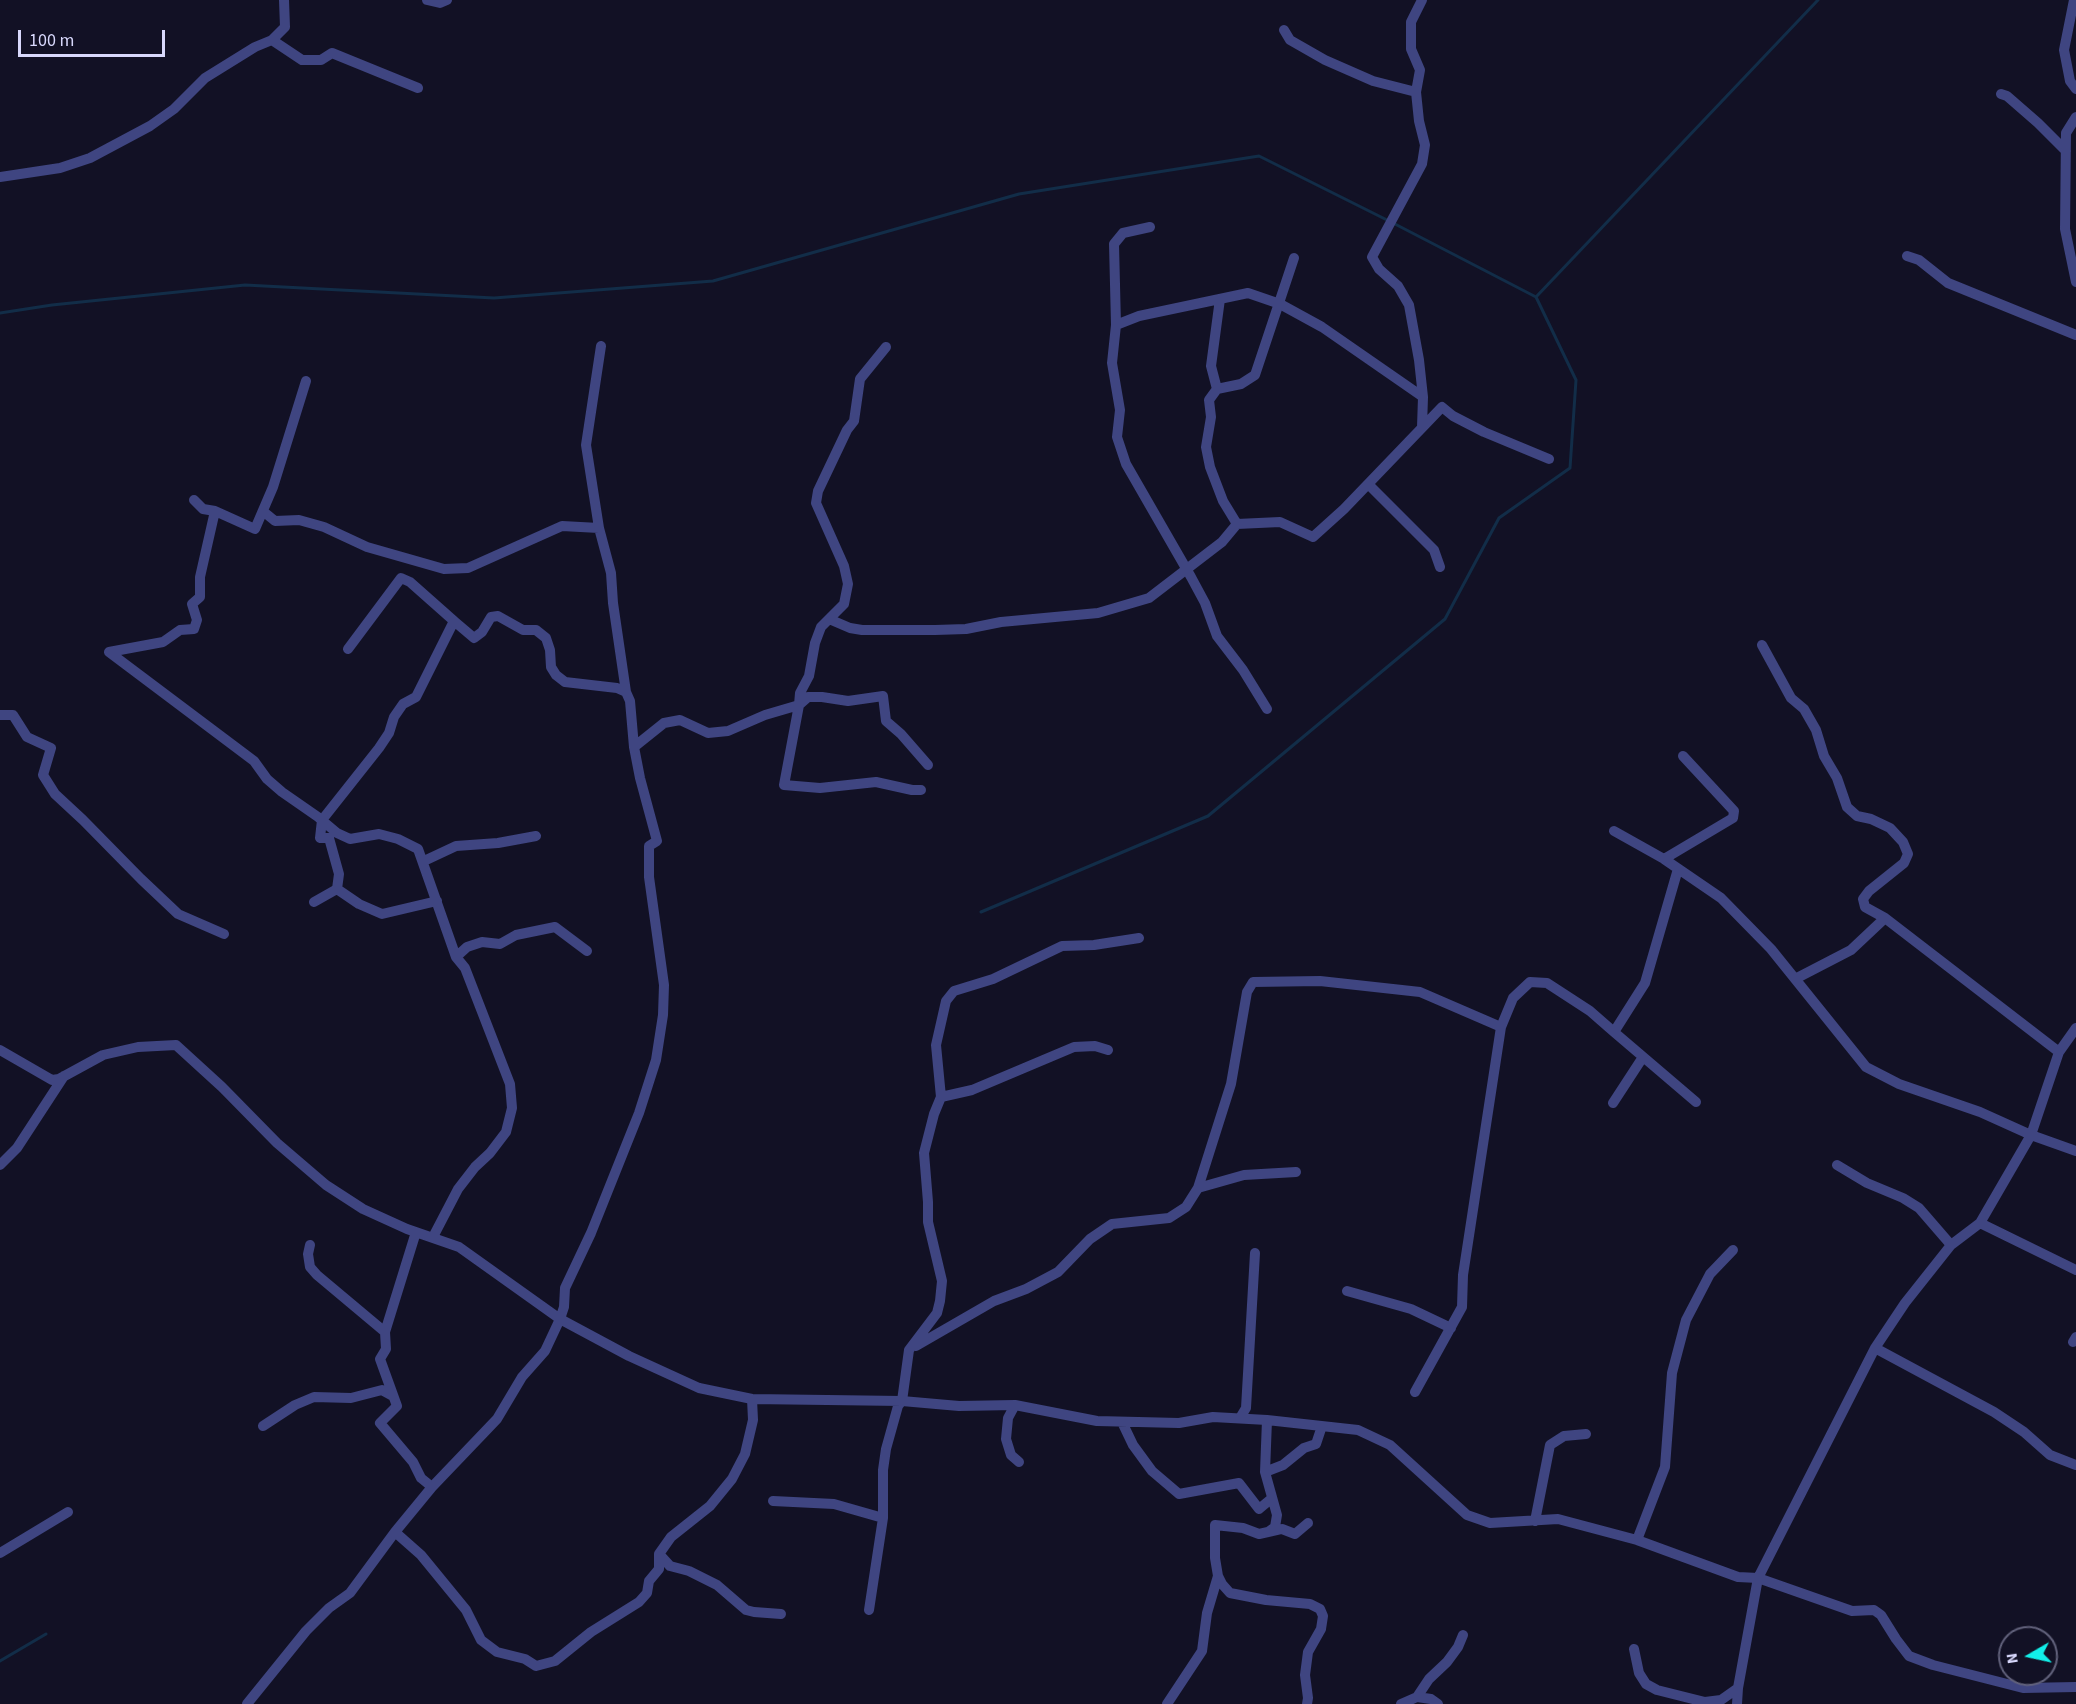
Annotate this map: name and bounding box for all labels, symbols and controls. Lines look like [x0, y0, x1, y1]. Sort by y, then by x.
scale bar [21, 18, 168, 56]
text: 100 m [29, 28, 74, 53]
north arrow [1998, 1626, 2058, 1686]
text: N [2001, 1652, 2024, 1665]

